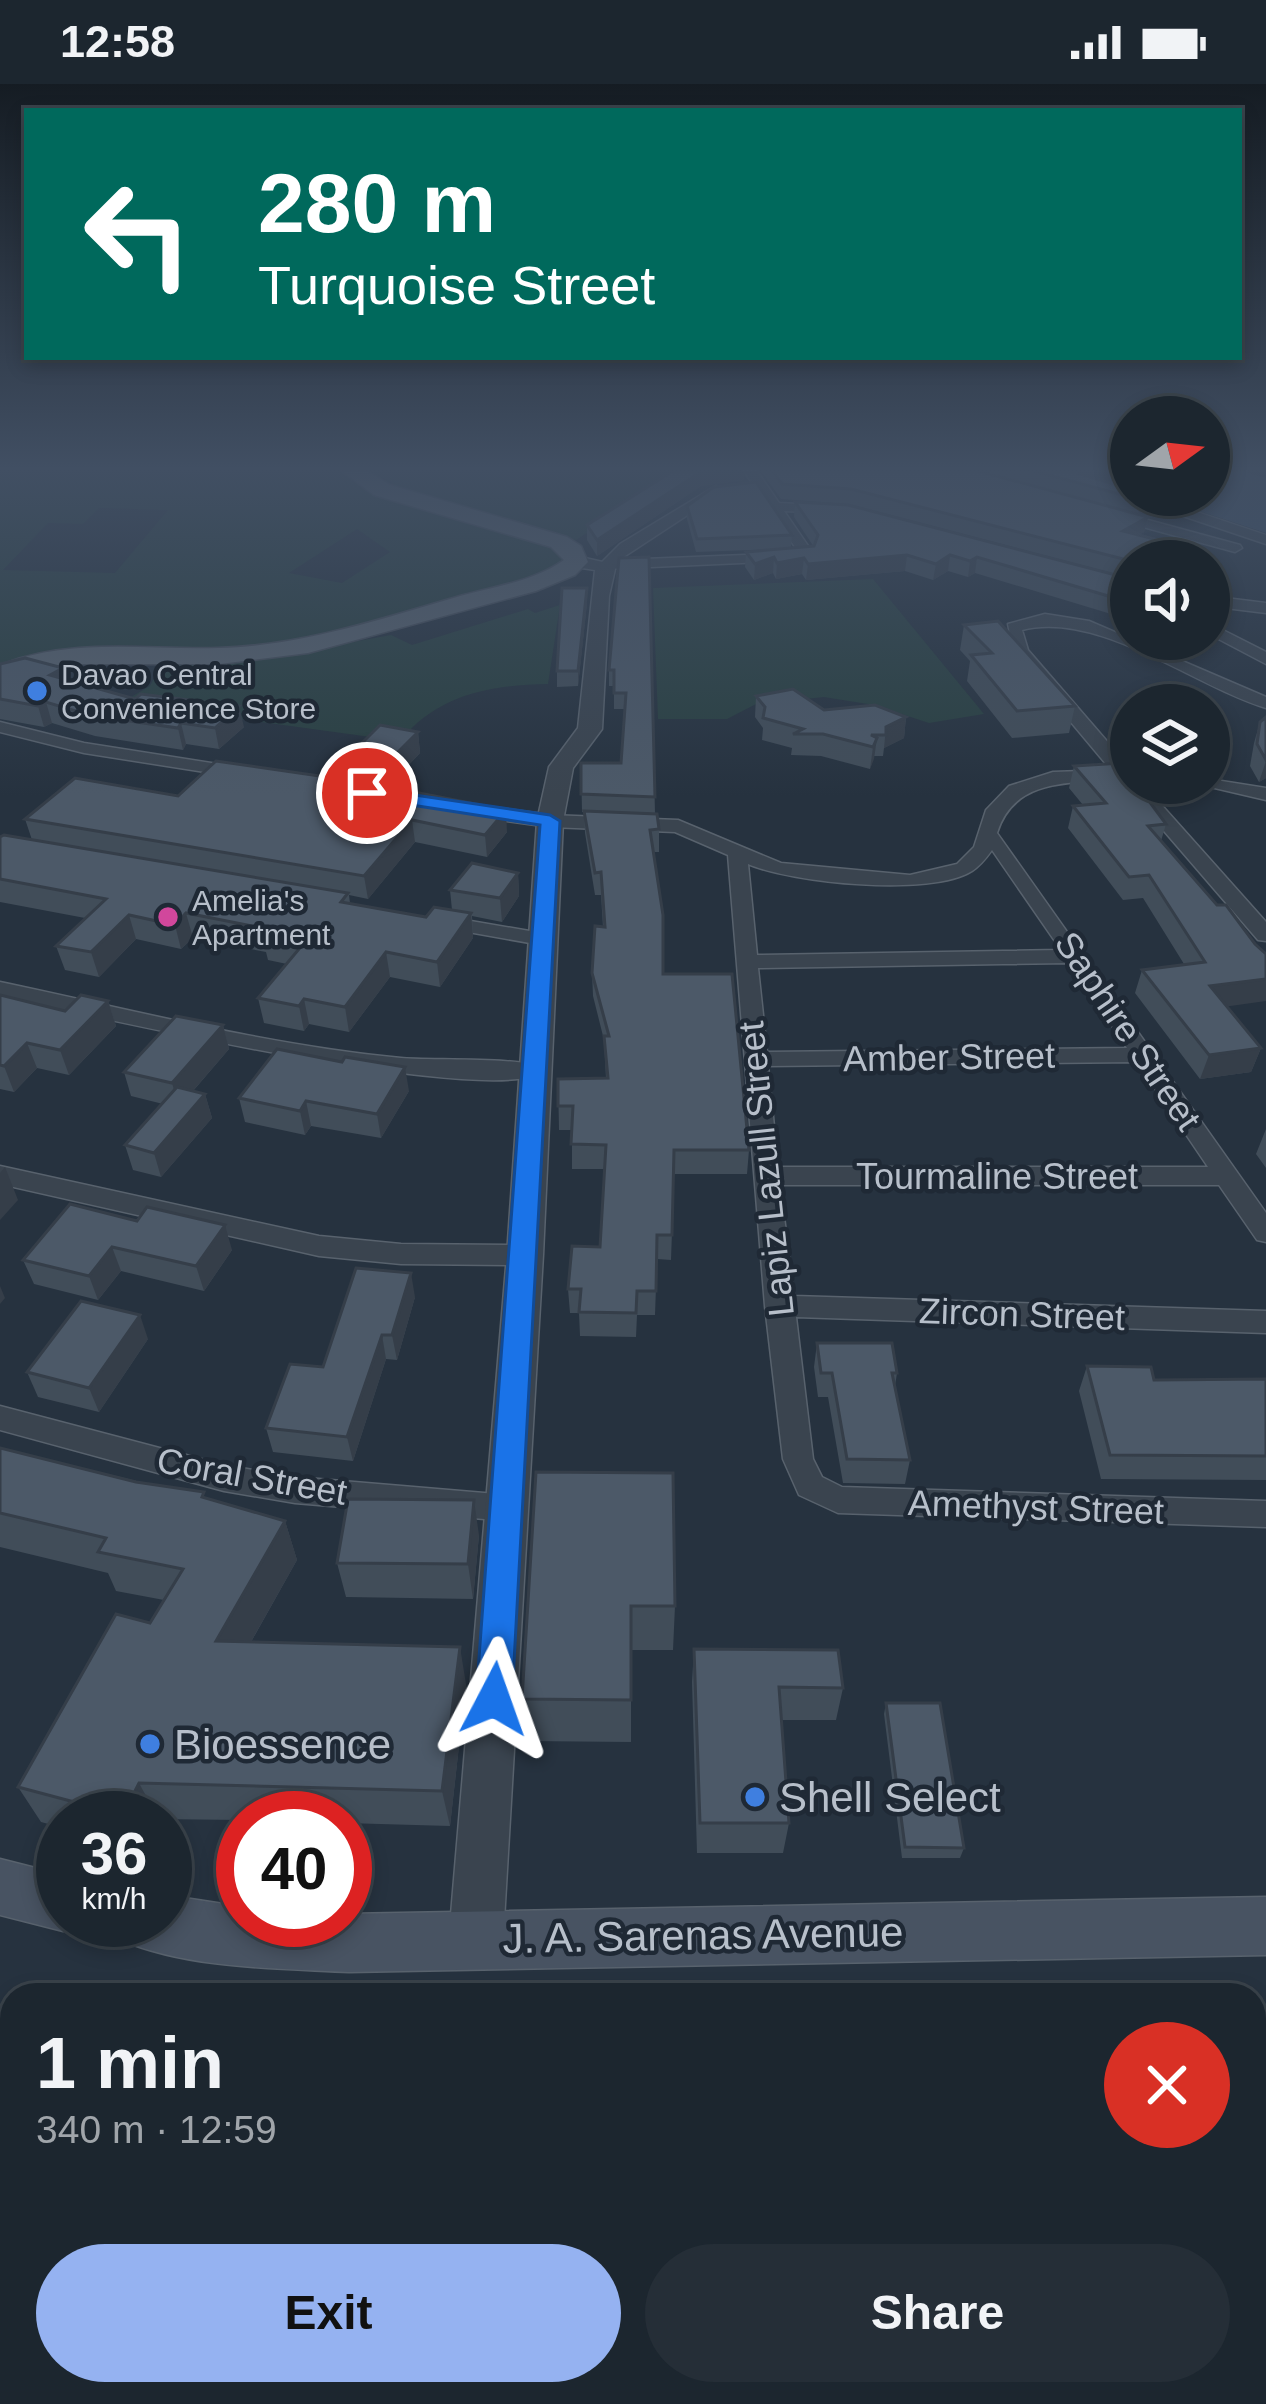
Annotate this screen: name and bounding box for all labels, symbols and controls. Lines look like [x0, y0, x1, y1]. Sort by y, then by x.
text: 12:58 [60, 16, 175, 67]
icon: left [60, 156, 216, 312]
text: 280 m [258, 156, 496, 250]
text: Turquoise Street [258, 255, 655, 315]
north arrow [1110, 396, 1230, 516]
map controls [1110, 396, 1230, 804]
button: sound [1110, 540, 1230, 660]
place label: Davao Central Convenience Store [61, 658, 316, 725]
marker: Davao Central Convenience Store [24, 678, 50, 704]
button: layers [1110, 684, 1230, 804]
pin [316, 742, 418, 844]
icon: arrive [334, 760, 400, 826]
place label: Amelia's Apartment [192, 884, 331, 951]
marker: Amelia's Apartment [155, 904, 181, 930]
street label: Saphire Street [1047, 924, 1209, 1138]
street label: Lapiz Lazull Street [730, 1020, 802, 1318]
street label: Amber Street [843, 1035, 1055, 1079]
street label: Tourmaline Street [856, 1156, 1138, 1197]
street label: Zircon Street [918, 1290, 1126, 1338]
street label: Coral Street [154, 1439, 350, 1513]
street label: Amethyst Street [907, 1482, 1165, 1532]
position arrow [431, 1636, 557, 1762]
place label: Bioessence [174, 1721, 391, 1768]
marker: Bioessence [137, 1731, 163, 1757]
place label: Shell Select [779, 1774, 1001, 1821]
marker: Shell Select [742, 1784, 768, 1810]
speed limit sign: 40 [216, 1791, 372, 1947]
text: 36 [81, 1820, 147, 1887]
text: km/h [81, 1882, 147, 1915]
street label: J. A. Sarenas Avenue [502, 1908, 904, 1962]
button: close [1104, 2022, 1230, 2148]
text: 1 min [36, 2023, 224, 2103]
text: 340 m · 12:59 [36, 2108, 277, 2151]
button: Exit [36, 2244, 621, 2382]
button: Share [645, 2244, 1230, 2382]

